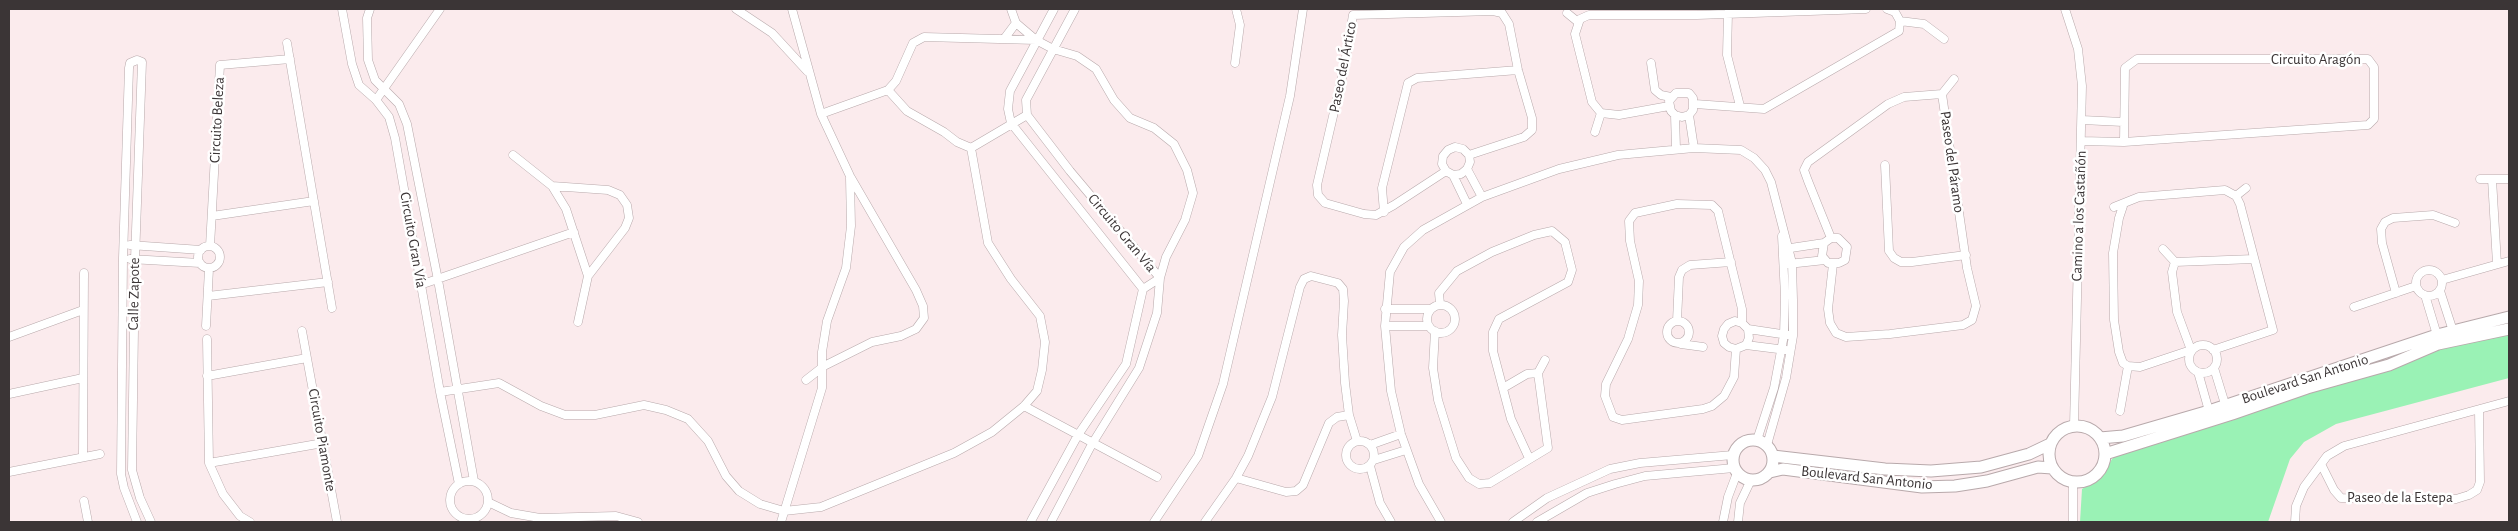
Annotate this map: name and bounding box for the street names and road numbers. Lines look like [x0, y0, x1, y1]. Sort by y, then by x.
street label: Paseo del Ártico [1325, 20, 1361, 114]
street label: Circuito Aragón [2271, 50, 2361, 68]
street label: Circuito Beleza [206, 76, 228, 164]
street label: Paseo del Páramo [1936, 110, 1968, 214]
street label: Camino a los Castañón [2068, 150, 2090, 282]
street label: Circuito Gran Vía [1084, 190, 1160, 276]
street label: Circuito Gran Vía [396, 191, 430, 289]
street label: Calle Zapote [124, 257, 144, 331]
street label: Boulevard San Antonio [2239, 350, 2371, 408]
street label: Circuito Piamonte [304, 387, 340, 493]
street label: Boulevard San Antonio [1800, 462, 1934, 494]
street label: Paseo de la Estepa [2347, 488, 2453, 506]

